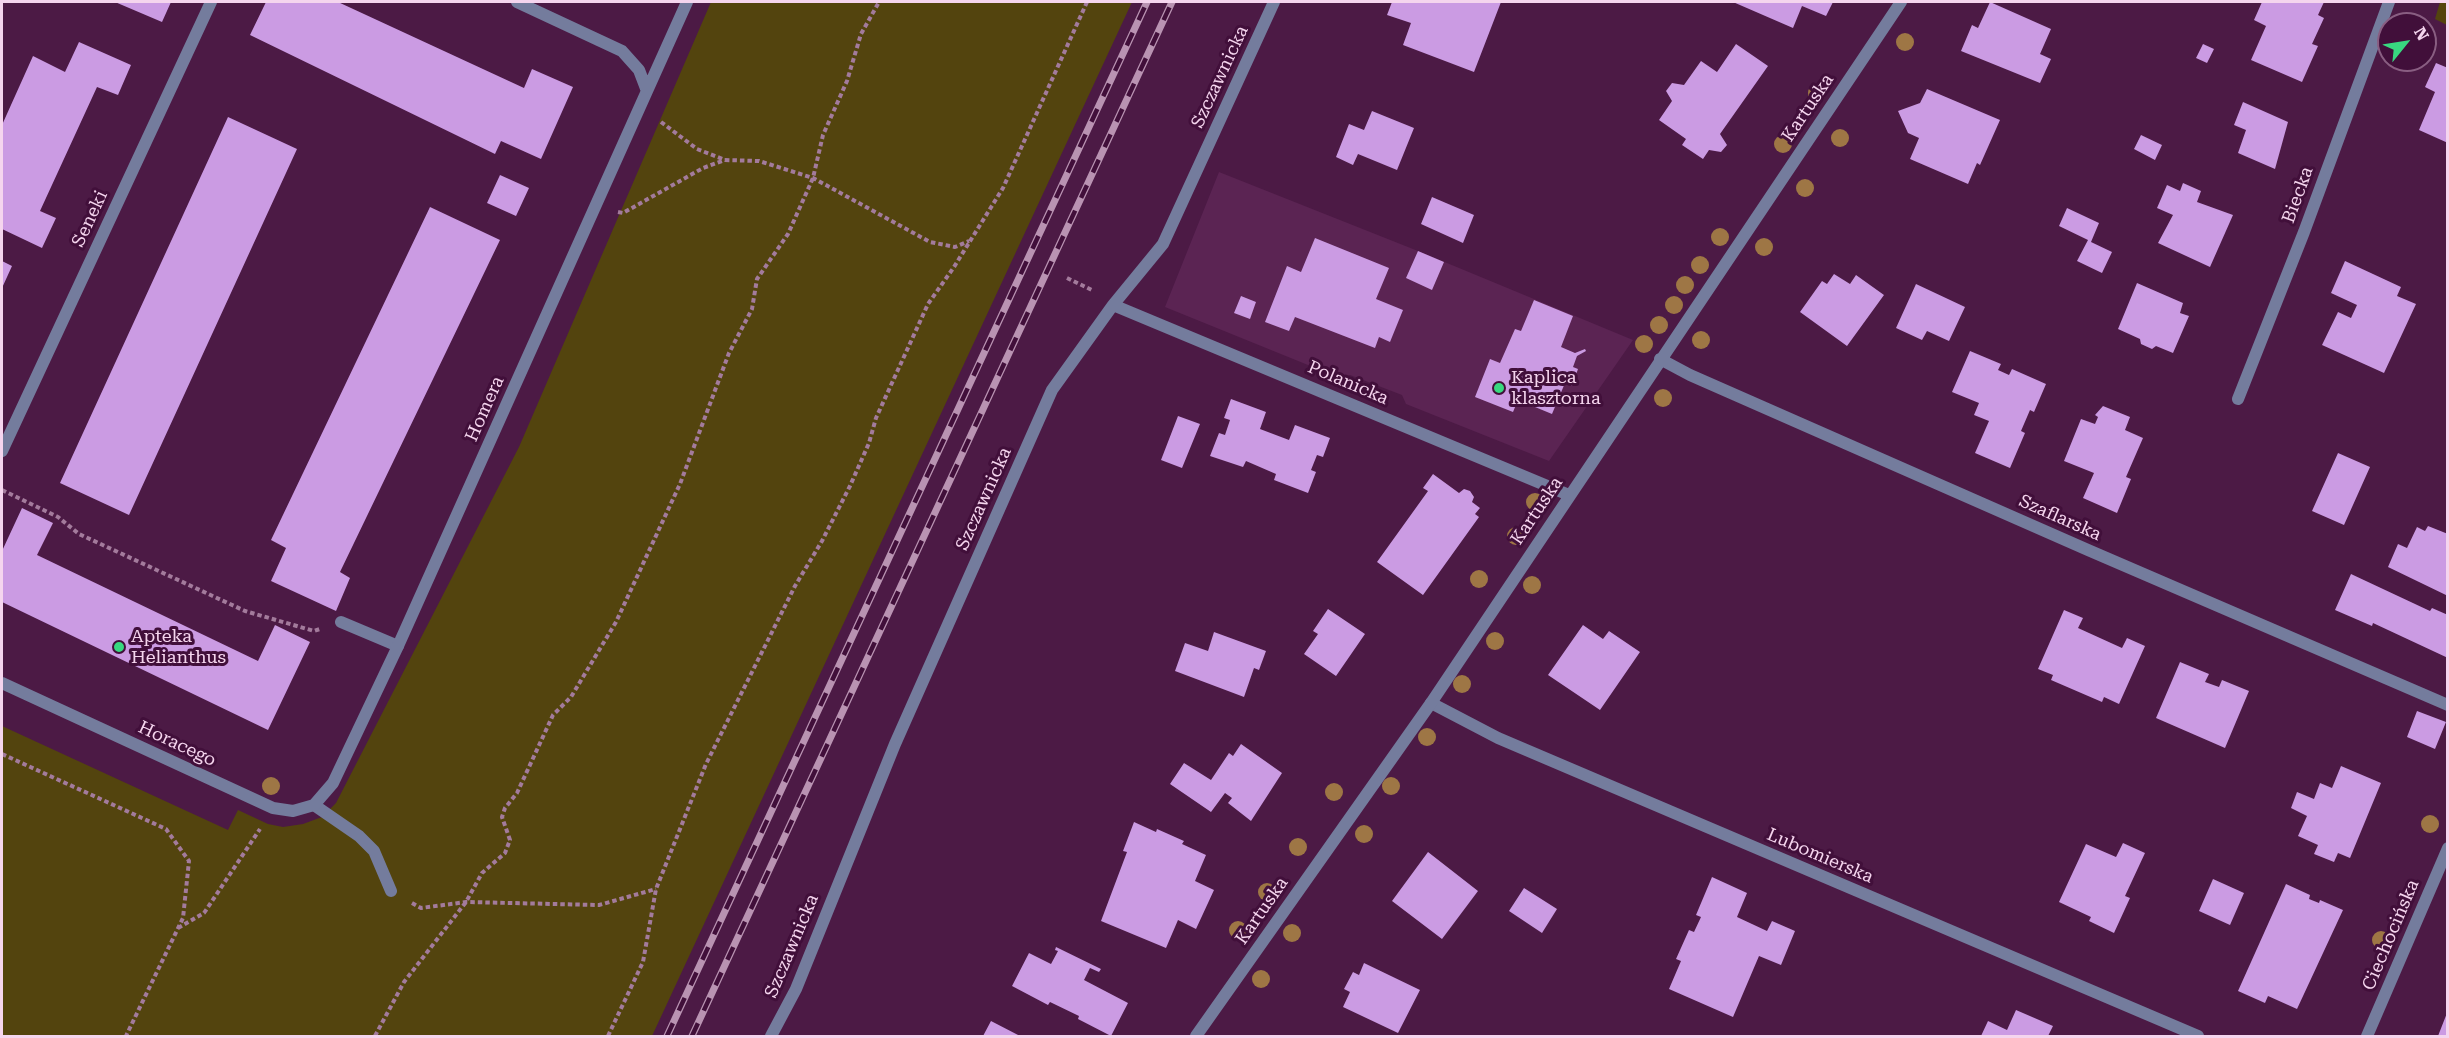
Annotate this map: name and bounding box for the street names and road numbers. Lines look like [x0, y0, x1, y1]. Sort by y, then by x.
street label: Szczawnicka [1187, 22, 1253, 132]
street label: Kartuska [1777, 70, 1839, 146]
street label: Biecka [2278, 164, 2318, 226]
street label: Seneki [68, 187, 112, 251]
street label: Polanicka [1304, 356, 1392, 410]
street label: Homera [461, 373, 509, 445]
street label: Szczawnicka [952, 444, 1016, 554]
street label: Kartuska [1506, 473, 1568, 549]
street label: Szaflarska [2016, 490, 2104, 546]
street label: Horacego [135, 717, 219, 771]
street label: Lubomierska [1764, 824, 1876, 888]
street label: Kartuska [1231, 873, 1293, 949]
street label: Ciechocińska [2358, 876, 2424, 994]
street label: Szczawnicka [760, 891, 824, 1001]

